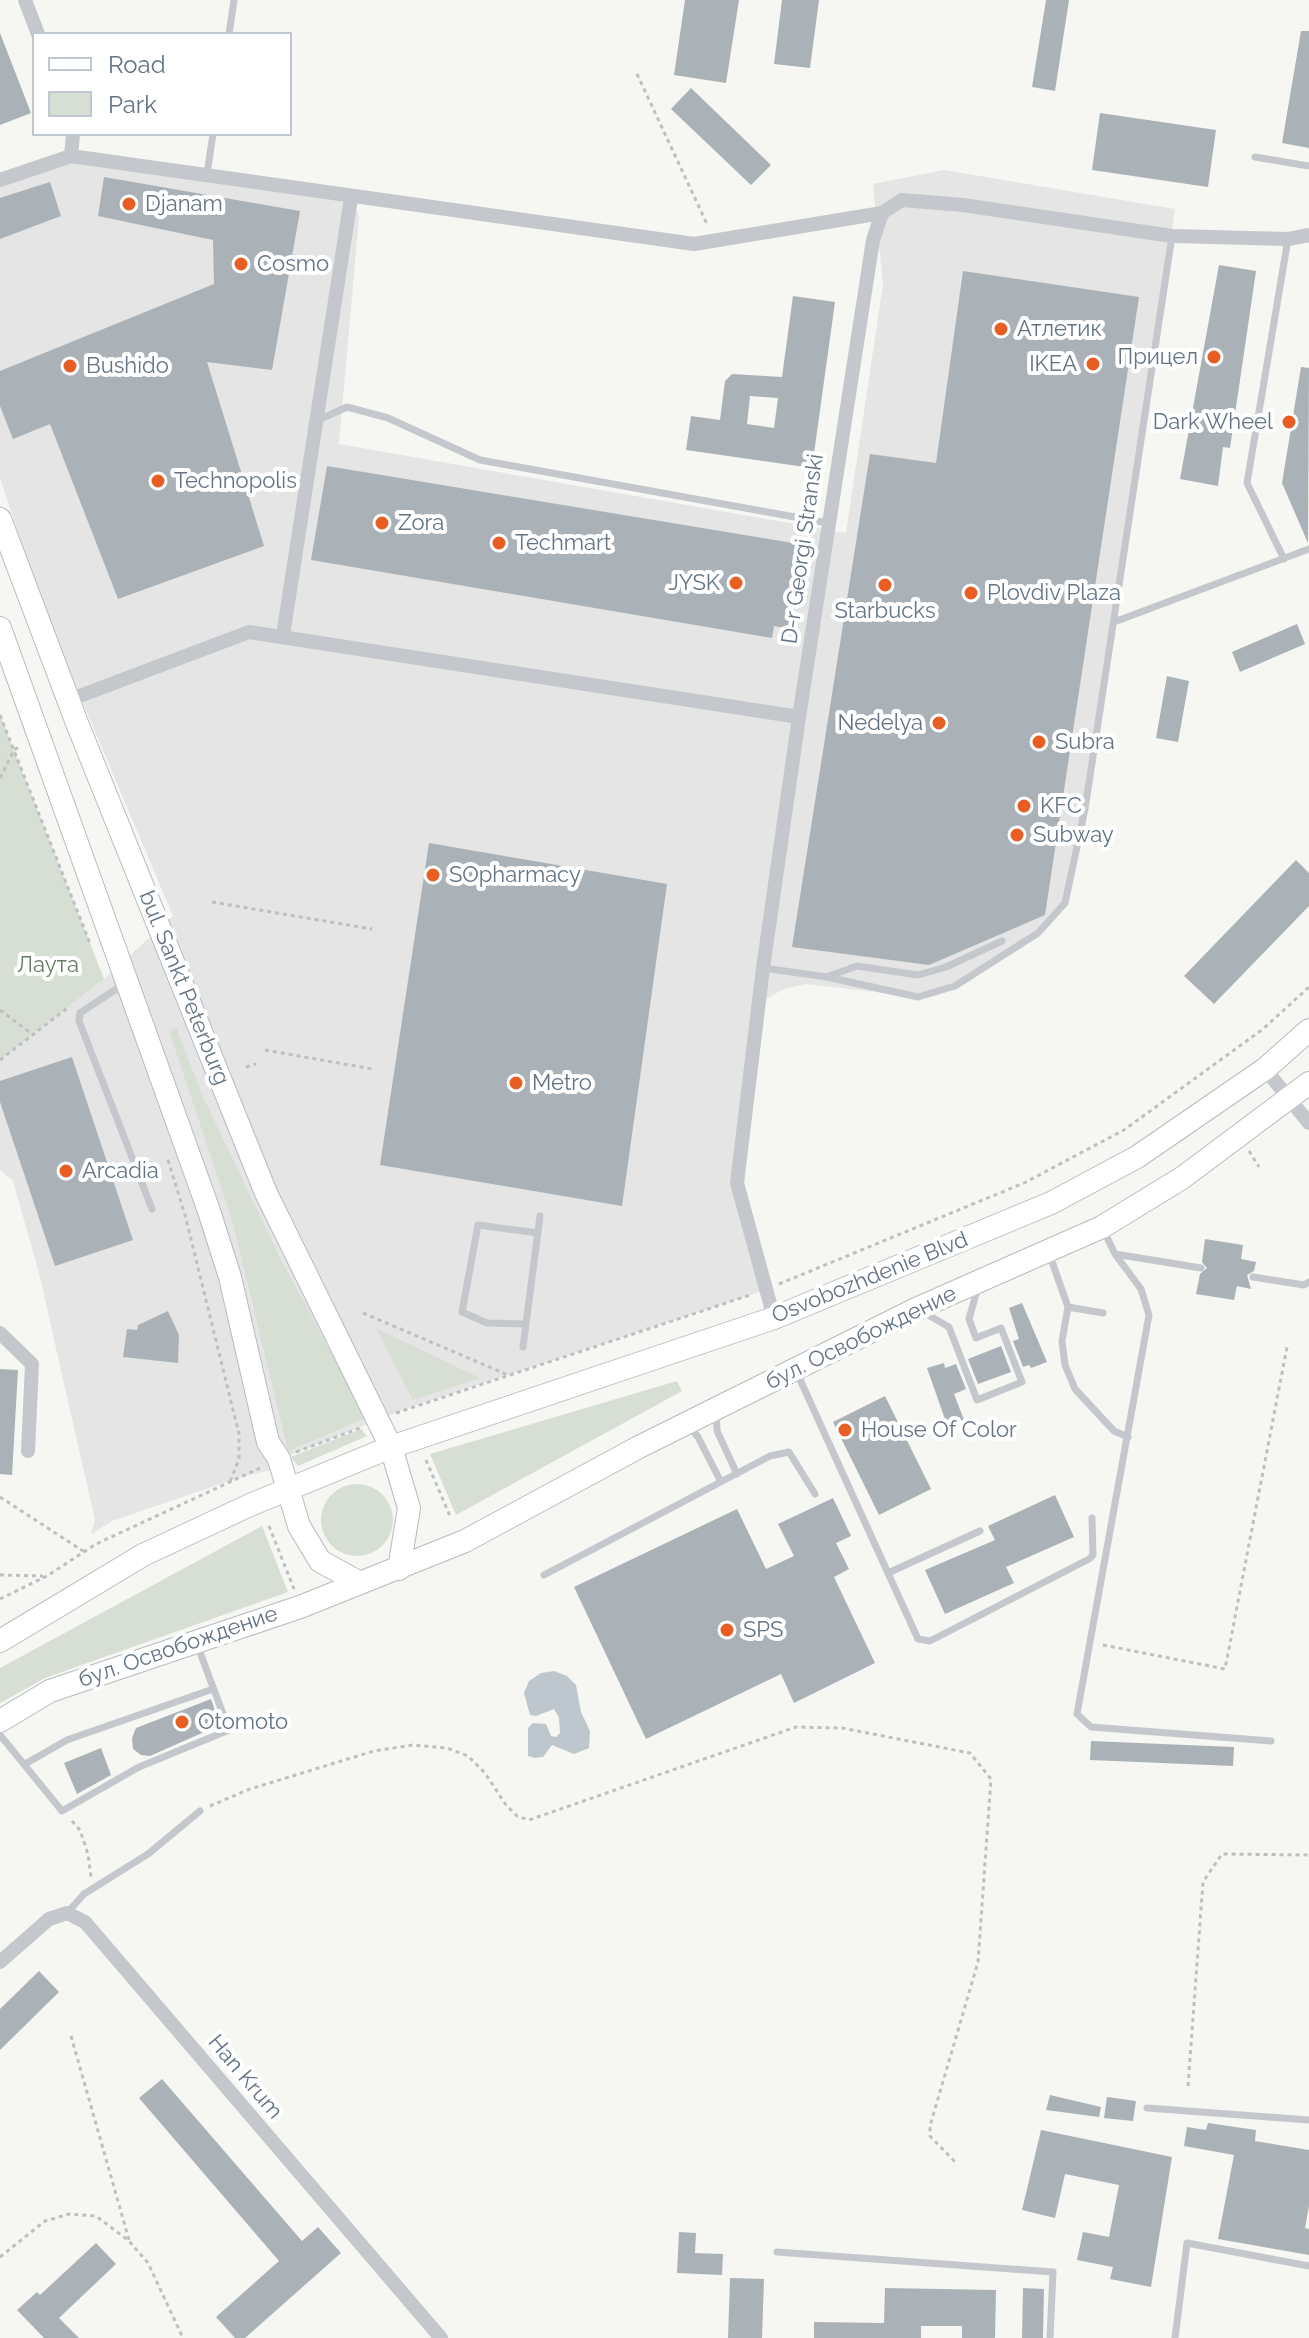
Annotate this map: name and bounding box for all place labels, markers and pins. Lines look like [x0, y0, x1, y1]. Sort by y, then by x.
place label: Djanam [145, 191, 223, 217]
marker: Djanam [120, 195, 138, 213]
place label: Cosmo [257, 251, 329, 277]
marker: Cosmo [232, 255, 250, 273]
place label: Атлетик [1017, 316, 1102, 342]
marker: Атлетик [992, 320, 1010, 338]
place label: Прицел [1117, 344, 1198, 370]
marker: Прицел [1205, 348, 1223, 366]
place label: IKEA [1029, 351, 1077, 377]
place label: Bushido [86, 353, 169, 379]
marker: IKEA [1084, 355, 1102, 373]
marker: Bushido [61, 357, 79, 375]
place label: Dark Wheel [1153, 409, 1273, 435]
marker: Dark Wheel [1280, 413, 1298, 431]
place label: Technopolis [174, 468, 297, 494]
marker: Technopolis [149, 472, 167, 490]
place label: Zora [398, 510, 444, 536]
marker: Zora [373, 514, 391, 532]
place label: Techmart [515, 530, 611, 556]
marker: Techmart [490, 534, 508, 552]
place label: JYSK [668, 570, 720, 596]
marker: JYSK [727, 574, 745, 592]
marker: Starbucks [876, 576, 894, 594]
place label: Plovdiv Plaza [987, 580, 1121, 606]
marker: Plovdiv Plaza [962, 584, 980, 602]
place label: Starbucks [834, 598, 936, 624]
place label: Nedelya [837, 710, 923, 736]
marker: Nedelya [930, 714, 948, 732]
place label: Subra [1055, 729, 1115, 755]
marker: Subra [1030, 733, 1048, 751]
place label: KFC [1040, 793, 1082, 819]
marker: KFC [1015, 797, 1033, 815]
place label: Subway [1033, 822, 1114, 848]
marker: Subway [1008, 826, 1026, 844]
place label: SOpharmacy [449, 862, 581, 888]
marker: SOpharmacy [424, 866, 442, 884]
place label: Metro [532, 1070, 592, 1096]
marker: Metro [507, 1074, 525, 1092]
place label: Arcadia [82, 1158, 159, 1184]
marker: Arcadia [57, 1162, 75, 1180]
place label: House Of Color [861, 1417, 1017, 1443]
marker: House Of Color [836, 1421, 854, 1439]
place label: SPS [743, 1617, 783, 1643]
marker: SPS [718, 1621, 736, 1639]
place label: Otomoto [198, 1709, 288, 1735]
marker: Otomoto [173, 1713, 191, 1731]

